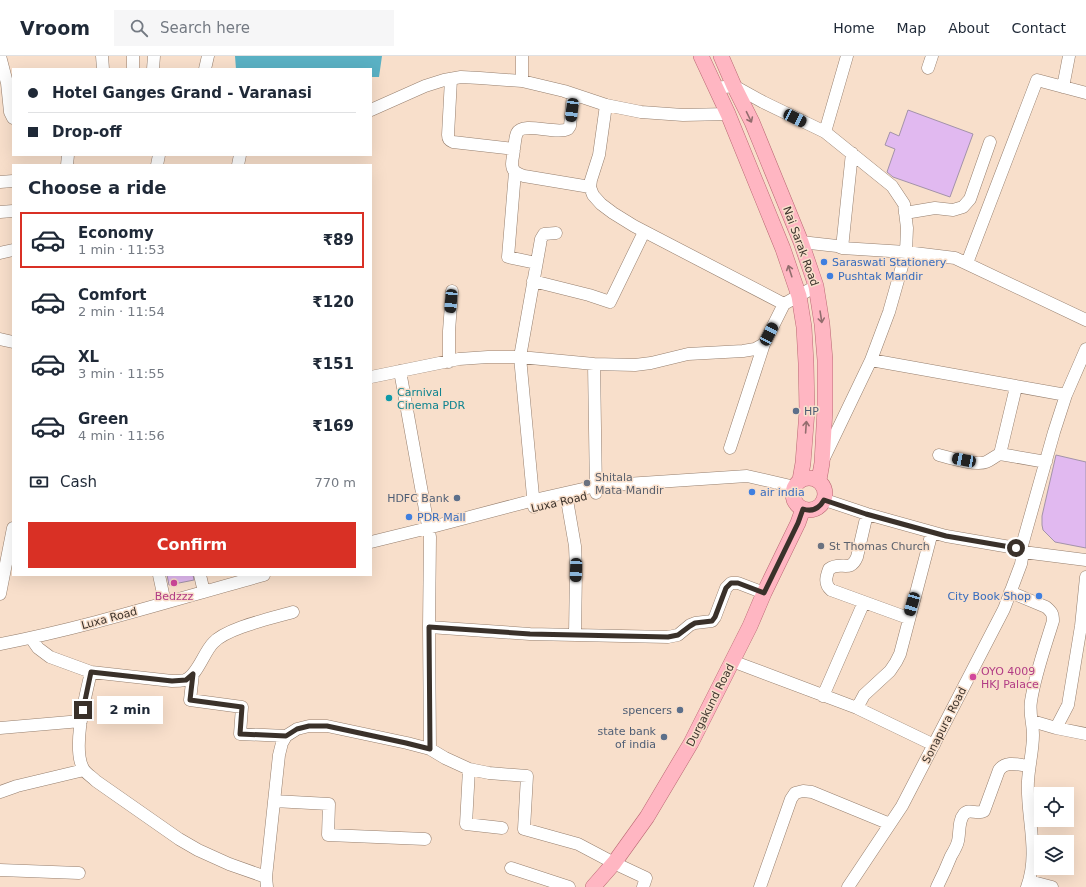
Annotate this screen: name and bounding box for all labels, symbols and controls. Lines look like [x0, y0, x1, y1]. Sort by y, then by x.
search box [114, 10, 394, 46]
text: Vroom [20, 17, 90, 39]
icon: search [128, 17, 150, 39]
text: Search here [160, 19, 250, 37]
text: Home [833, 20, 875, 36]
text: Map [897, 20, 926, 36]
text: About [948, 20, 990, 36]
text: Contact [1012, 20, 1066, 36]
text: Hotel Ganges Grand - Varanasi [52, 84, 312, 102]
car [565, 97, 579, 123]
car [782, 107, 808, 129]
one-way arrow [746, 110, 753, 122]
text: Drop-off [52, 123, 122, 141]
text: Choose a ride [28, 177, 167, 198]
street label: Nai Sarak Road [780, 204, 821, 288]
icon: car [30, 222, 66, 258]
text: Economy [78, 224, 154, 242]
text: ₹89 [323, 231, 354, 249]
text: 1 min · 11:53 [78, 242, 165, 257]
place label: Saraswati Stationery [832, 256, 947, 269]
marker: Saraswati Stationery [819, 257, 829, 267]
one-way arrow [786, 265, 794, 277]
place label: Pushtak Mandir [838, 270, 923, 283]
marker: Pushtak Mandir [825, 271, 835, 281]
icon: car [30, 284, 66, 320]
text: Comfort [78, 286, 146, 304]
car [444, 289, 458, 313]
text: ₹120 [312, 293, 354, 311]
text: 2 min · 11:54 [78, 304, 165, 319]
one-way arrow [817, 310, 825, 323]
car [758, 321, 780, 347]
icon: car [30, 346, 66, 382]
text: XL [78, 348, 99, 366]
text: ₹151 [312, 355, 354, 373]
text: 3 min · 11:55 [78, 366, 165, 381]
place label: Carnival Cinema PDR [397, 386, 466, 412]
marker: Carnival Cinema PDR [384, 393, 394, 403]
place label: HP [804, 405, 819, 418]
marker: HP [791, 406, 801, 416]
icon: car [30, 408, 66, 444]
text: Green [78, 410, 129, 428]
text: ₹169 [312, 417, 354, 435]
one-way arrow [802, 421, 809, 434]
text: 4 min · 11:56 [78, 428, 165, 443]
car [951, 452, 977, 468]
icon: cash [28, 471, 50, 493]
place label: Shitala Mata Mandir [595, 471, 664, 497]
text: Cash [60, 473, 97, 491]
text: 770 m [314, 475, 356, 490]
marker: Shitala Mata Mandir [582, 478, 592, 488]
place label: air india [760, 486, 805, 499]
marker: air india [747, 487, 757, 497]
street label: Luxa Road [530, 490, 588, 515]
place label: HDFC Bank [387, 492, 450, 505]
marker: HDFC Bank [452, 493, 462, 503]
place label: PDR Mall [417, 511, 466, 524]
marker: PDR Mall [404, 512, 414, 522]
button: Confirm [28, 522, 356, 568]
route start [1007, 539, 1025, 557]
place label: St Thomas Church [829, 540, 930, 553]
marker: St Thomas Church [816, 541, 826, 551]
car [570, 558, 582, 582]
marker: Bedzzz [169, 578, 179, 588]
place label: Bedzzz [155, 590, 194, 603]
place label: City Book Shop [947, 590, 1031, 603]
car [903, 591, 921, 617]
marker: City Book Shop [1034, 591, 1044, 601]
street label: Luxa Road [80, 605, 138, 632]
street label: Durgakund Road [684, 661, 737, 749]
place label: OYO 4009 HKJ Palace [981, 665, 1039, 691]
marker: OYO 4009 HKJ Palace [968, 672, 978, 682]
street label: Sonapura Road [920, 685, 969, 765]
callout: 2 min [97, 696, 163, 724]
route end [74, 701, 92, 719]
text: 2 min [110, 702, 150, 717]
place label: spencers [622, 704, 672, 717]
marker: spencers [675, 705, 685, 715]
place label: state bank of india [598, 725, 657, 751]
marker: state bank of india [659, 732, 669, 742]
map controls [1034, 787, 1074, 875]
button: locate [1034, 787, 1074, 827]
button: layers [1034, 835, 1074, 875]

